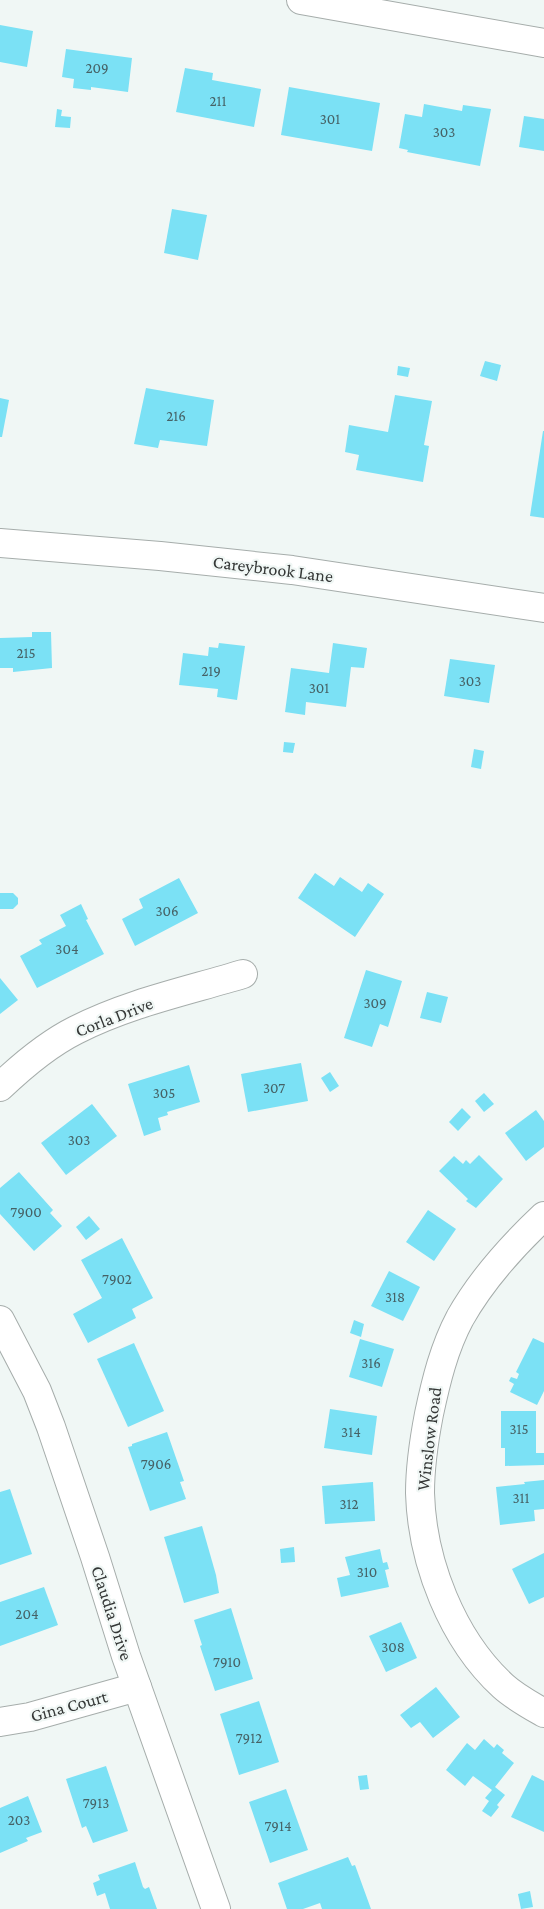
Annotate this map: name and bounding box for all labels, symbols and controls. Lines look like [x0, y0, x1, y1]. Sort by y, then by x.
house number: 209 [85, 60, 109, 76]
house number: 211 [209, 93, 227, 109]
house number: 301 [320, 111, 340, 127]
house number: 303 [433, 124, 455, 140]
house number: 216 [166, 408, 186, 424]
street label: Careybrook Lane [212, 552, 334, 586]
house number: 215 [16, 645, 36, 661]
house number: 219 [201, 663, 221, 679]
house number: 303 [459, 673, 481, 689]
house number: 301 [309, 680, 329, 696]
house number: 306 [155, 903, 179, 919]
house number: 304 [55, 941, 79, 957]
street label: Corla Drive [72, 993, 156, 1041]
house number: 309 [363, 995, 387, 1011]
house number: 307 [263, 1080, 285, 1096]
house number: 305 [153, 1085, 175, 1101]
house number: 303 [68, 1132, 90, 1148]
house number: 7900 [10, 1204, 42, 1220]
house number: 7902 [102, 1271, 132, 1287]
house number: 318 [385, 1289, 405, 1305]
house number: 316 [361, 1355, 381, 1371]
street label: Winslow Road [413, 1385, 445, 1492]
house number: 315 [509, 1421, 529, 1437]
house number: 314 [341, 1424, 361, 1440]
house number: 7906 [141, 1456, 171, 1472]
house number: 311 [512, 1490, 530, 1506]
house number: 312 [339, 1496, 359, 1512]
street label: Claudia Drive [87, 1563, 137, 1663]
house number: 310 [357, 1564, 377, 1580]
house number: 204 [15, 1606, 39, 1622]
house number: 308 [381, 1639, 405, 1655]
house number: 7910 [213, 1654, 241, 1670]
street label: Gina Court [28, 1686, 111, 1726]
house number: 7912 [236, 1730, 262, 1746]
house number: 7913 [83, 1795, 109, 1811]
house number: 203 [8, 1812, 30, 1828]
house number: 7914 [264, 1818, 292, 1834]

